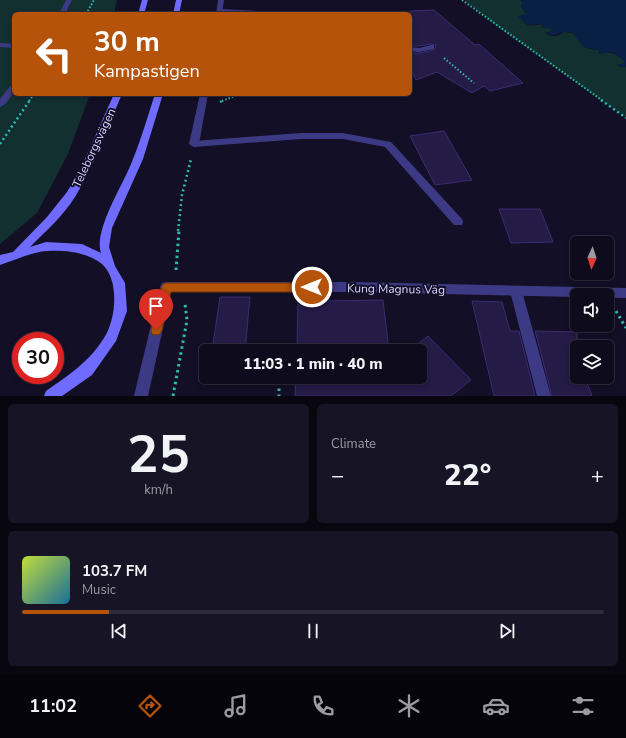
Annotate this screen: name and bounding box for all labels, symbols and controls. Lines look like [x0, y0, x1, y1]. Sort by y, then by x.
text: 30 m [94, 23, 160, 61]
icon: left [28, 28, 80, 80]
text: Kampastigen [94, 59, 200, 83]
street label: Teleborgsvägen [69, 106, 119, 190]
north arrow [570, 236, 614, 280]
map controls [570, 236, 614, 384]
position arrow [291, 266, 333, 308]
street label: Kung Magnus Väg [347, 280, 445, 298]
button: sound [570, 288, 614, 332]
pin [139, 289, 173, 330]
icon: arrive [145, 295, 167, 317]
speed limit sign: 30 [12, 332, 64, 384]
button: layers [570, 340, 614, 384]
text: 11:03 · 1 min · 40 m [243, 354, 383, 374]
text: 25 [127, 419, 190, 490]
text: Climate [331, 435, 376, 453]
text: 22° [444, 455, 491, 496]
text: − [331, 461, 344, 491]
text: + [591, 461, 604, 491]
text: km/h [144, 481, 173, 499]
text: 103.7 FM [82, 561, 147, 581]
text: Music [82, 581, 116, 599]
icon: previous [108, 620, 130, 642]
icon: pause [302, 620, 324, 642]
icon: next [496, 620, 518, 642]
icon: directions [136, 692, 164, 720]
icon: music [222, 692, 250, 720]
icon: phone [309, 692, 337, 720]
icon: climate [395, 692, 423, 720]
icon: car [482, 692, 510, 720]
icon: filters [569, 692, 597, 720]
text: 11:02 [29, 694, 77, 718]

